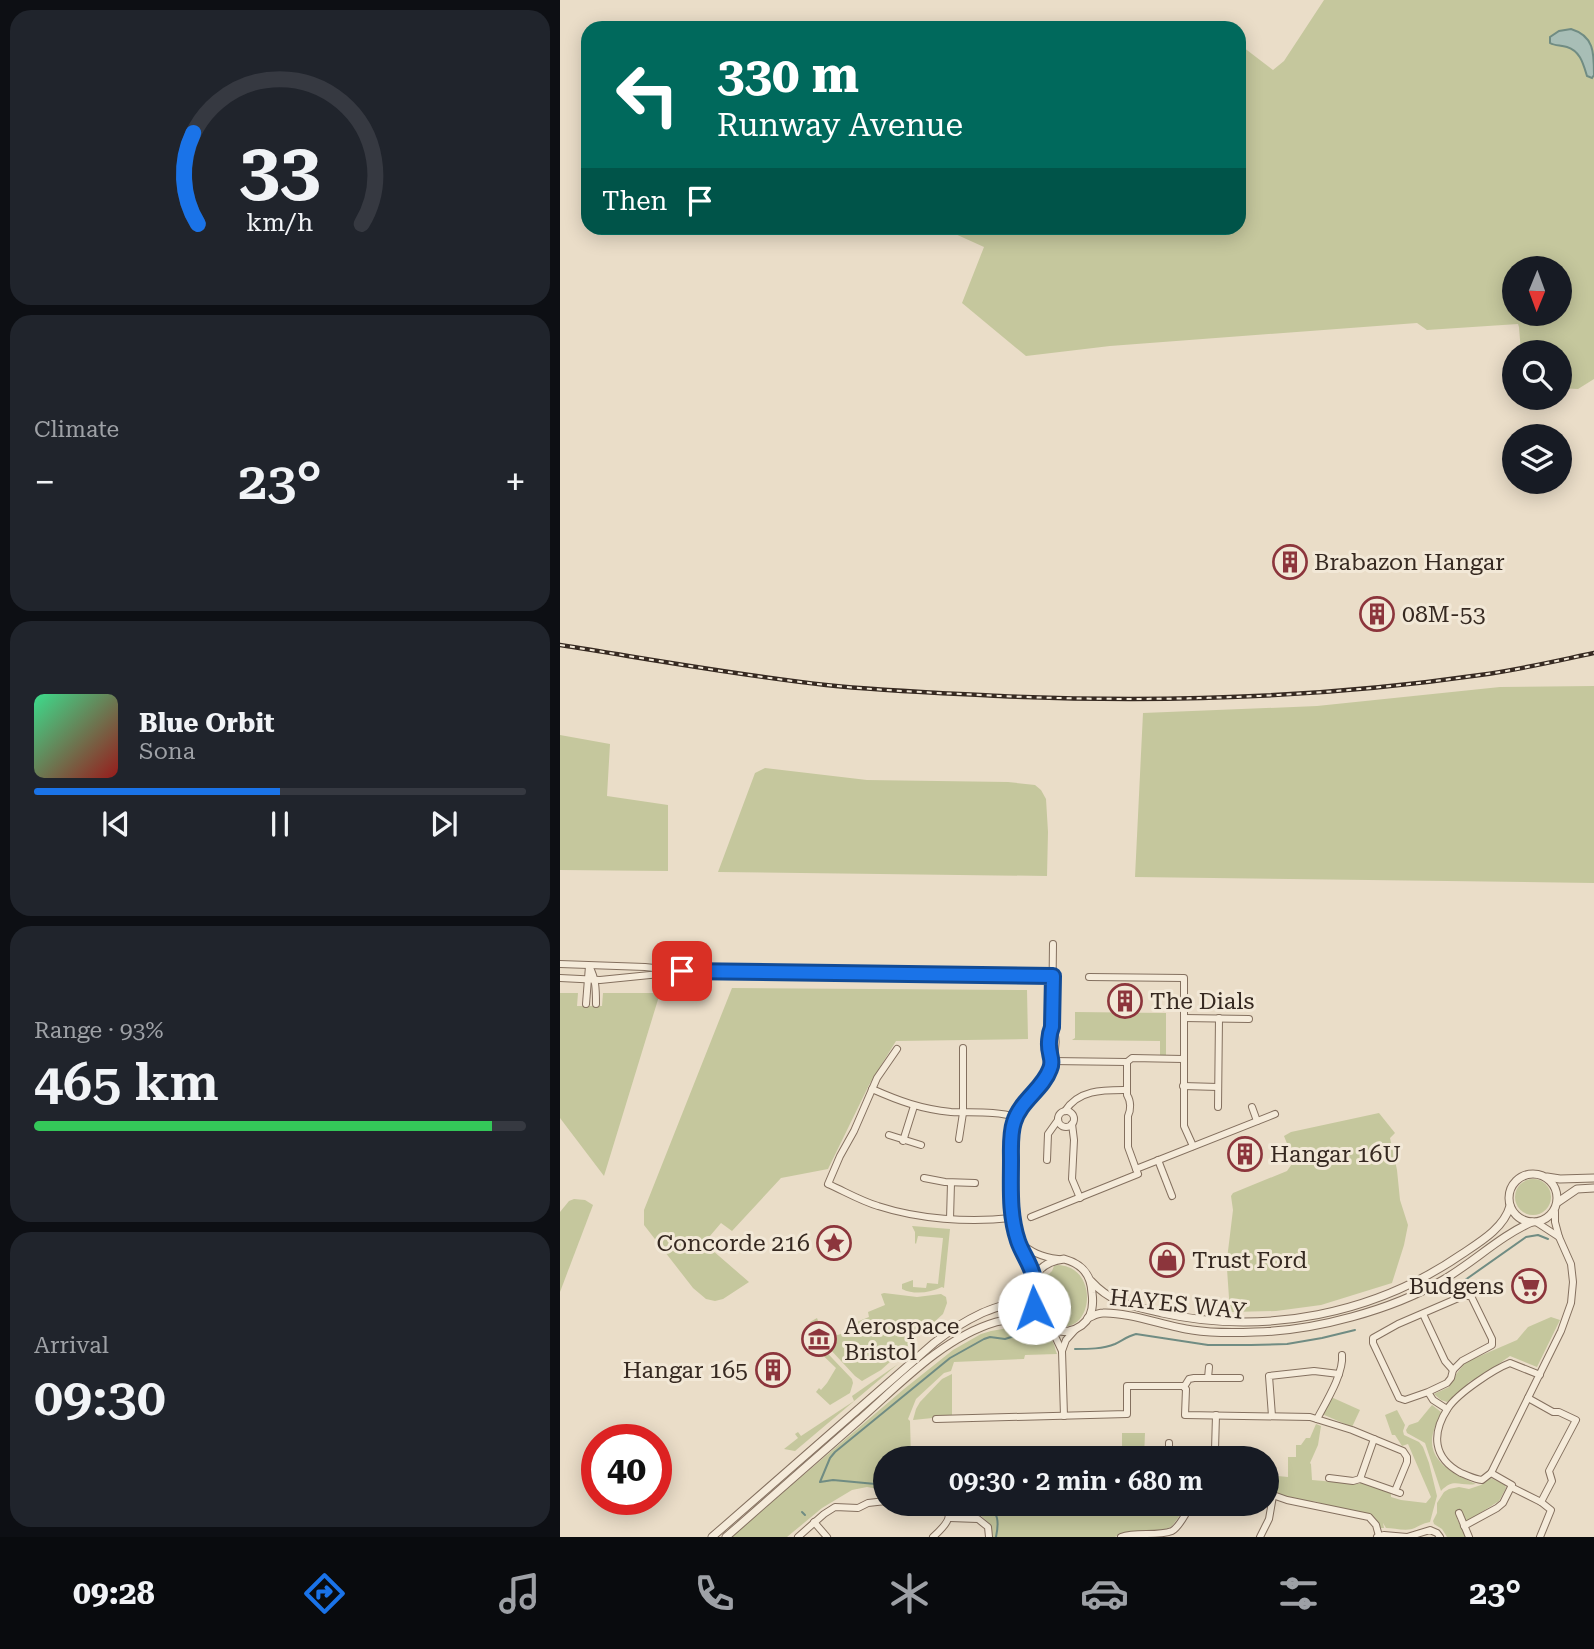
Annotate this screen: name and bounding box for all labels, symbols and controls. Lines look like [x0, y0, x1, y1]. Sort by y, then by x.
text: 330 m [717, 47, 859, 104]
icon: left [602, 49, 693, 140]
text: Runway Avenue [717, 106, 963, 144]
text: 33 [239, 127, 321, 212]
icon: arrive [681, 182, 719, 220]
text: Then [602, 186, 667, 216]
text: km/h [247, 208, 313, 237]
north arrow [1502, 256, 1572, 326]
map controls [1502, 256, 1572, 494]
button: search [1502, 340, 1572, 410]
text: Climate [34, 416, 119, 443]
button: layers [1502, 424, 1572, 494]
text: 23° [238, 451, 322, 512]
text: − [34, 460, 55, 504]
text: + [505, 460, 526, 504]
building icon: Brabazon Hangar [1271, 543, 1309, 581]
place label: Brabazon Hangar [1314, 549, 1505, 576]
building icon: 08M-53 [1358, 595, 1396, 633]
place label: 08M-53 [1402, 601, 1486, 628]
text: Blue Orbit [139, 708, 275, 738]
text: Sona [139, 738, 195, 765]
icon: previous [97, 805, 135, 843]
icon: pause [261, 805, 299, 843]
icon: next [425, 805, 463, 843]
pin [652, 941, 712, 1001]
icon: arrive [663, 952, 701, 990]
building icon: The Dials [1106, 982, 1144, 1020]
place label: The Dials [1150, 988, 1254, 1015]
text: Range · 93% [34, 1017, 163, 1044]
text: 465 km [34, 1052, 219, 1113]
building icon: Hangar 16U [1226, 1135, 1264, 1173]
place label: Hangar 16U [1270, 1141, 1401, 1168]
place icon: Concorde 216 [815, 1224, 853, 1262]
place label: Concorde 216 [656, 1230, 810, 1257]
shop icon: Trust Ford [1148, 1241, 1186, 1279]
place label: Trust Ford [1192, 1247, 1307, 1274]
supermarket icon: Budgens [1510, 1267, 1548, 1305]
position arrow [997, 1271, 1071, 1345]
place label: Budgens [1409, 1273, 1504, 1300]
street label: HAYES WAY [1108, 1284, 1248, 1325]
place label: Aerospace Bristol [844, 1313, 959, 1366]
museum icon: Aerospace Bristol [800, 1320, 838, 1358]
text: Arrival [34, 1332, 109, 1359]
building icon: Hangar 165 [754, 1351, 792, 1389]
place label: Hangar 165 [623, 1357, 748, 1384]
text: 09:30 [34, 1367, 166, 1428]
speed limit sign: 40 [581, 1424, 672, 1515]
text: 09:30 · 2 min · 680 m [949, 1466, 1203, 1496]
icon: directions [300, 1569, 349, 1618]
icon: music [495, 1569, 544, 1618]
icon: phone [690, 1569, 739, 1618]
icon: climate [885, 1569, 934, 1618]
icon: car [1080, 1569, 1129, 1618]
icon: filters [1274, 1569, 1323, 1618]
text: 09:28 [73, 1574, 155, 1612]
text: 23° [1469, 1574, 1521, 1612]

